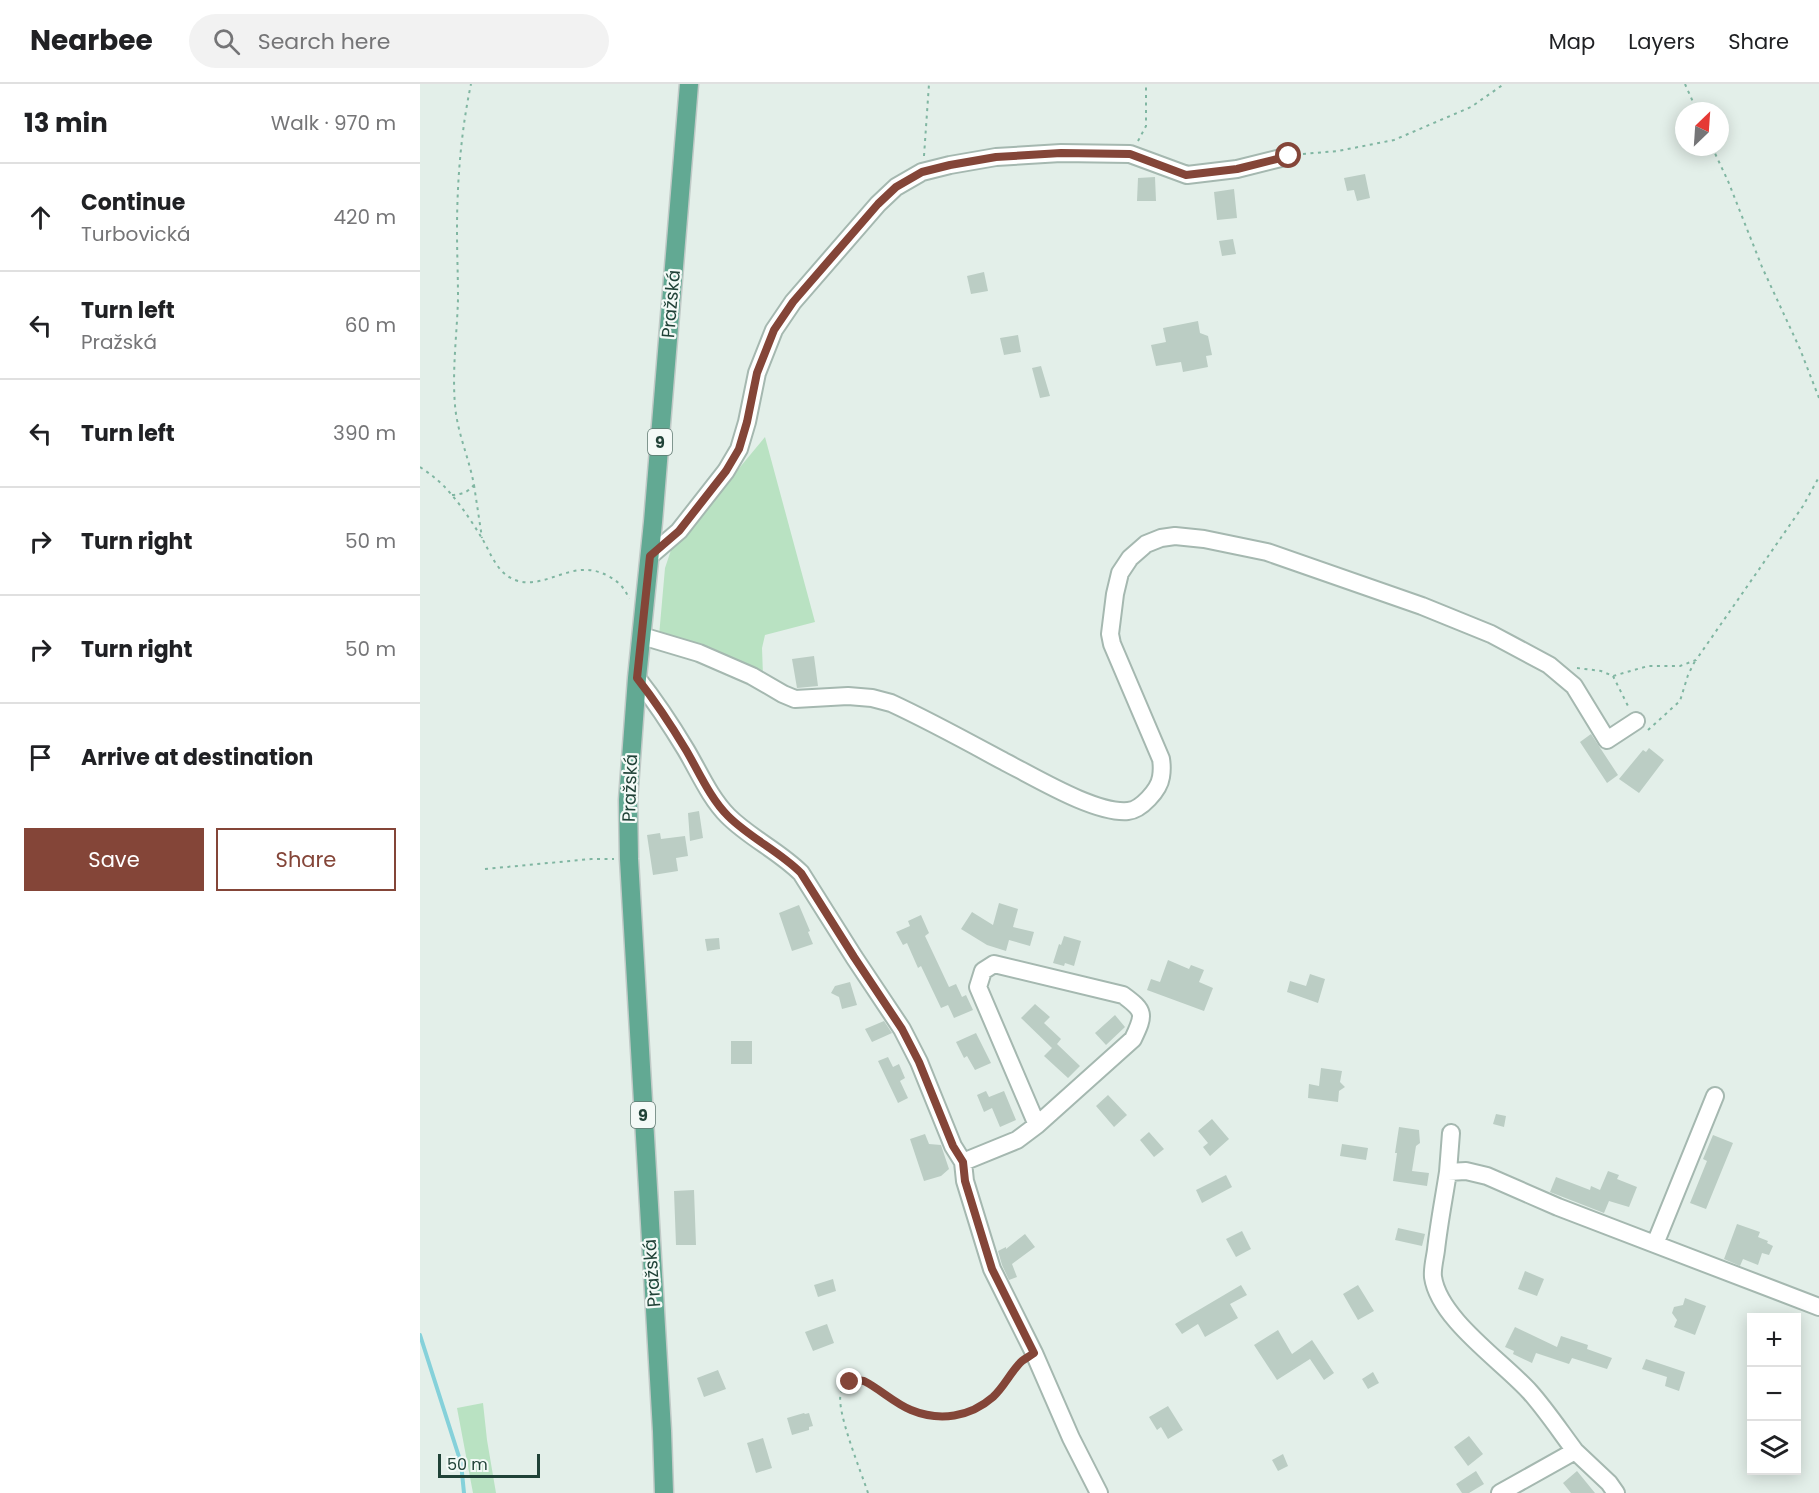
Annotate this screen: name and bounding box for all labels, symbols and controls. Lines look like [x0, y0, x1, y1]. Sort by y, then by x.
search box [189, 14, 609, 68]
text: Nearbee [30, 21, 153, 60]
icon: search [210, 25, 243, 58]
text: Search here [258, 26, 390, 57]
text: Map [1549, 27, 1595, 56]
text: Layers [1628, 27, 1695, 56]
text: Share [1728, 27, 1789, 56]
north arrow [1675, 102, 1729, 156]
text: 13 min [24, 105, 108, 141]
text: Walk · 970 m [271, 109, 396, 137]
route start [1275, 142, 1301, 168]
text: Continue [81, 187, 185, 218]
icon: ahead [24, 201, 57, 234]
text: 420 m [333, 203, 396, 231]
text: Turbovická [81, 220, 191, 248]
street label: Pražská [655, 269, 686, 339]
text: Turn left [81, 295, 175, 326]
icon: left [24, 309, 57, 342]
text: 60 m [345, 311, 396, 339]
text: Pražská [81, 328, 157, 356]
icon: left [24, 417, 57, 450]
text: Turn left [81, 418, 175, 449]
text: 390 m [333, 419, 396, 447]
road number: 9 [648, 429, 672, 455]
icon: right [24, 525, 57, 558]
text: Turn right [81, 526, 192, 557]
text: 50 m [345, 527, 396, 555]
icon: right [24, 633, 57, 666]
text: Turn right [81, 634, 192, 665]
text: 50 m [345, 635, 396, 663]
icon: arrive [24, 741, 57, 774]
text: Arrive at destination [81, 742, 313, 773]
street label: Pražská [616, 753, 643, 823]
button: Save [24, 828, 204, 891]
button: Share [216, 828, 396, 891]
road number: 9 [631, 1102, 655, 1128]
street label: Pražská [637, 1238, 666, 1308]
map controls [1747, 1313, 1801, 1475]
button: + [1747, 1313, 1801, 1367]
button: − [1747, 1367, 1801, 1421]
route end [836, 1368, 862, 1394]
button: layers [1747, 1421, 1801, 1475]
scale bar [438, 1451, 540, 1478]
text: 50 m [447, 1453, 488, 1476]

